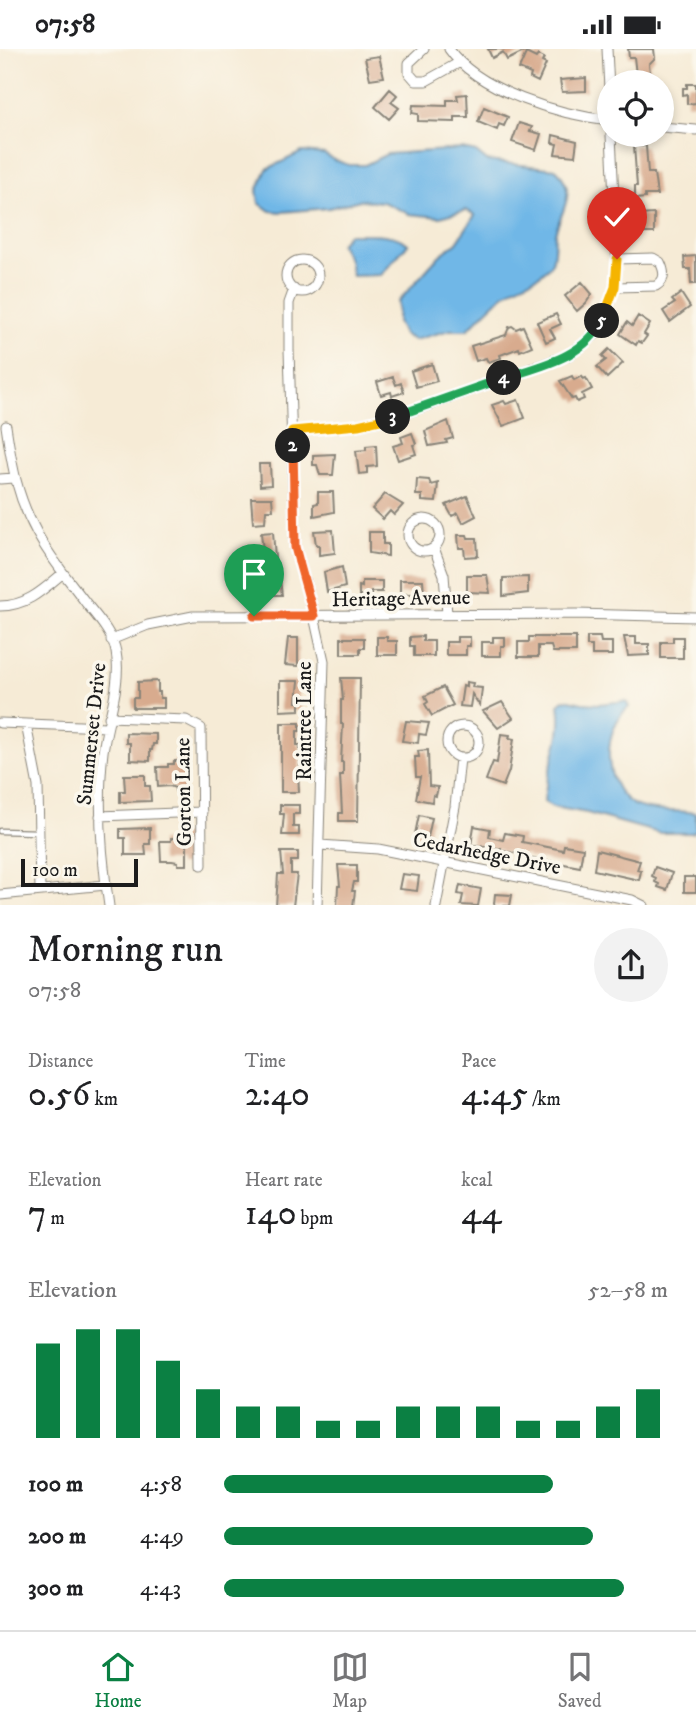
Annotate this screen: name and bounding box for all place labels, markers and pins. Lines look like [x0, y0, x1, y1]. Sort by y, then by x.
pin [587, 187, 647, 259]
pin: 5 [584, 303, 620, 339]
pin: 4 [486, 361, 522, 395]
pin: 3 [376, 399, 410, 435]
pin: 2 [276, 429, 310, 463]
pin [224, 544, 284, 616]

